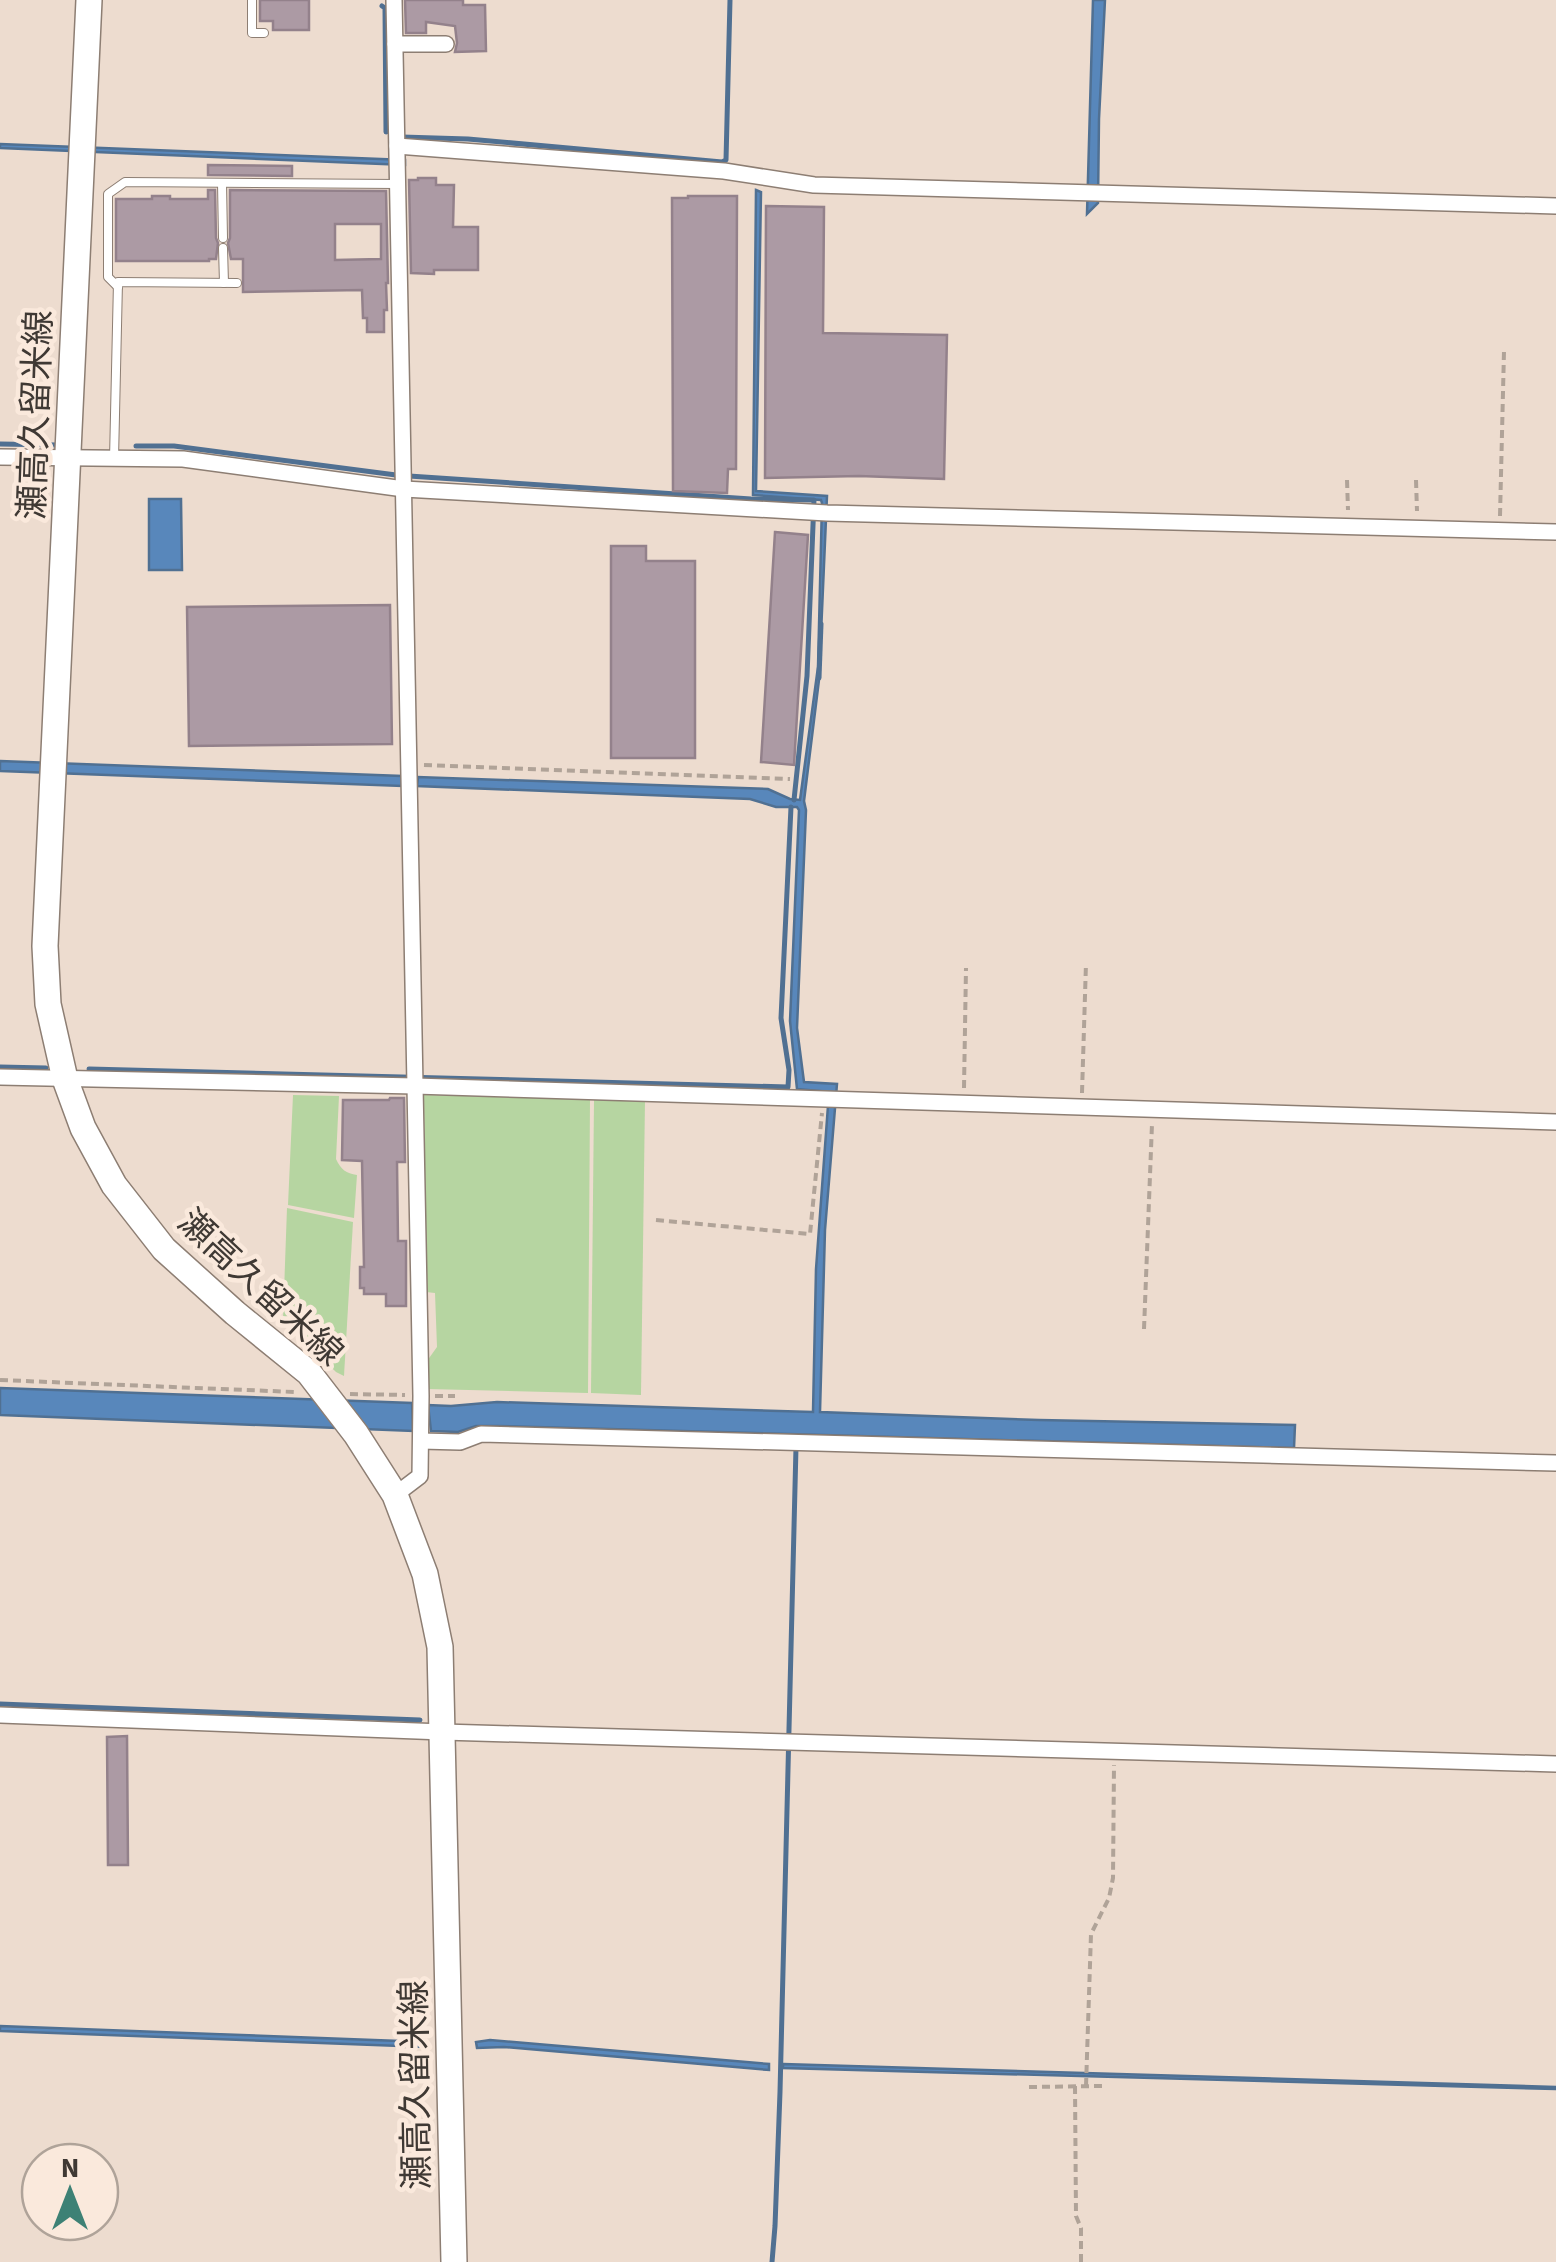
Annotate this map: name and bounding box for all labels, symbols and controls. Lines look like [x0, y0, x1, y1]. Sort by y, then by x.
street label: 瀬高久留米線 [7, 309, 65, 521]
street label: 瀬高久留米線 [166, 1198, 354, 1378]
street label: 瀬高久留米線 [389, 1980, 443, 2190]
north arrow [20, 2142, 120, 2242]
text: N [61, 2148, 79, 2188]

